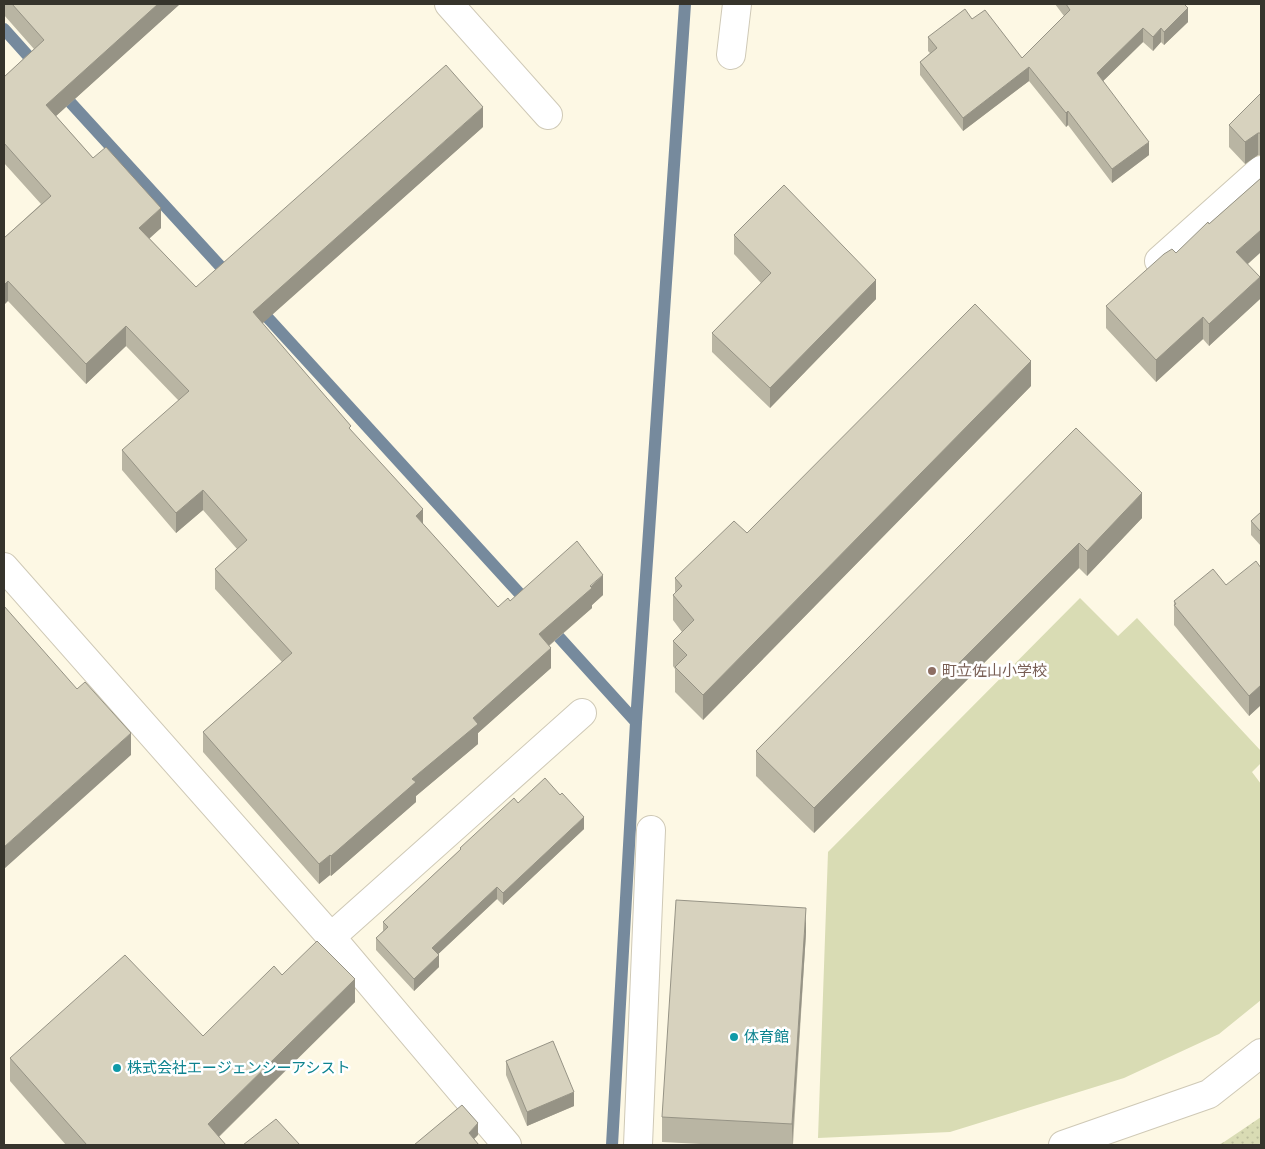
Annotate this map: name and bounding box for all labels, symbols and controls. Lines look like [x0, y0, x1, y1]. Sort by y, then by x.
place label: 町立佐山小学校 [942, 662, 1047, 680]
marker: 町立佐山小学校 [926, 665, 938, 677]
place label: 体育館 [744, 1028, 789, 1046]
marker: 体育館 [728, 1031, 740, 1043]
place label: 株式会社エージェンシーアシスト [127, 1059, 351, 1077]
marker: 株式会社エージェンシーアシスト [111, 1062, 123, 1074]

